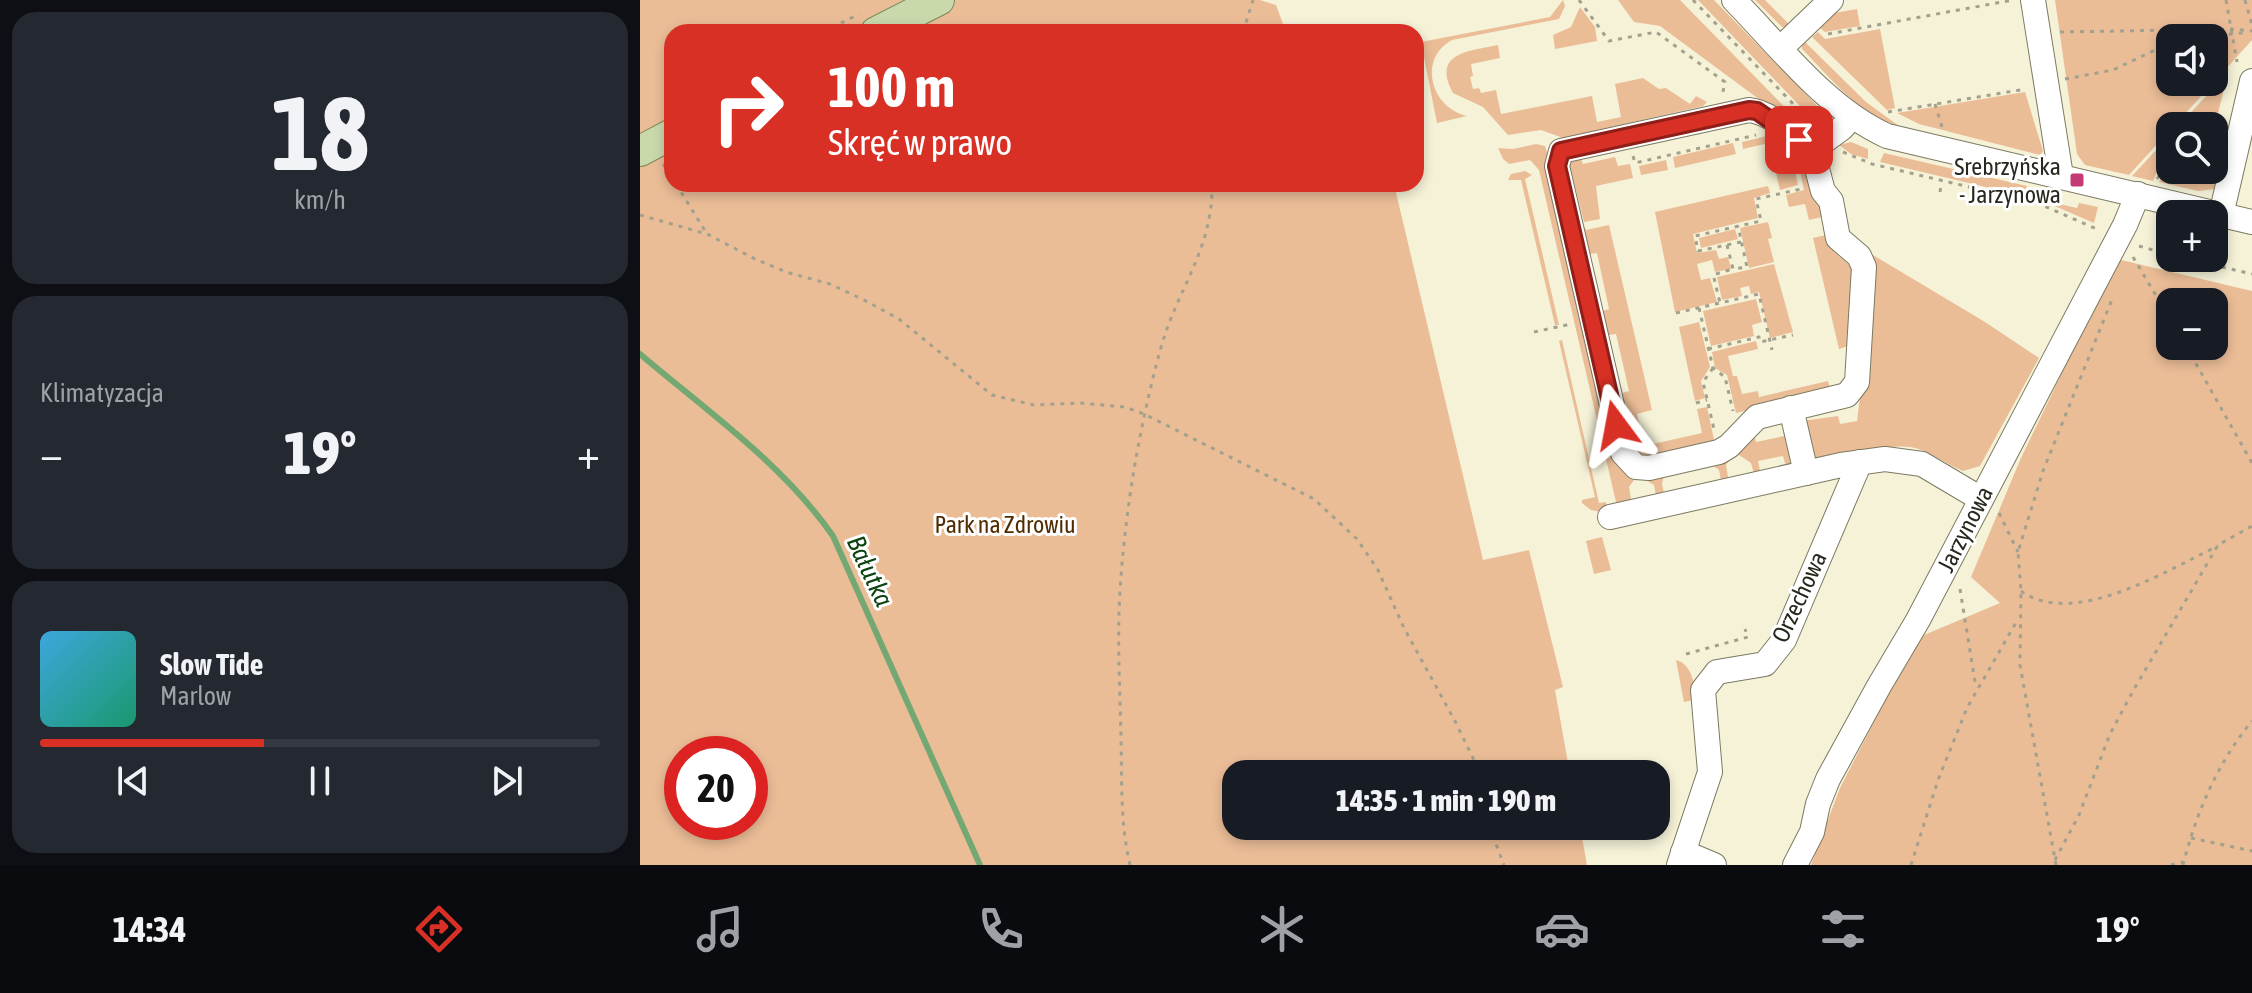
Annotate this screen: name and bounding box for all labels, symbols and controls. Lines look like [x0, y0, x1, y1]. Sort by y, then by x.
map controls [2156, 24, 2228, 360]
button: sound [2156, 24, 2228, 96]
text: 100 m [828, 55, 955, 119]
icon: right [696, 56, 800, 160]
text: 18 [271, 73, 369, 192]
pin [1765, 106, 1833, 174]
button: search [2156, 112, 2228, 184]
icon: arrive [1777, 118, 1821, 162]
text: Skręć w prawo [828, 121, 1012, 163]
place label: Srebrzyńska - Jarzynowa [1954, 153, 2061, 208]
marker: Srebrzyńska - Jarzynowa [2068, 171, 2086, 189]
text: km/h [294, 185, 346, 215]
button: + [2156, 200, 2228, 272]
button: − [2156, 288, 2228, 360]
text: Klimatyzacja [40, 378, 164, 408]
position arrow [1574, 383, 1658, 467]
text: 19° [284, 418, 356, 487]
text: − [40, 428, 63, 478]
text: + [577, 428, 600, 478]
street label: Jarzynowa [1932, 482, 1998, 576]
park label: Park na Zdrowiu [934, 511, 1076, 538]
water label: Bałutka [841, 531, 899, 611]
street label: Orzechowa [1766, 547, 1832, 647]
text: Slow Tide [160, 647, 263, 681]
text: Marlow [160, 681, 231, 711]
speed limit sign: 20 [664, 736, 768, 840]
icon: previous [111, 759, 155, 803]
icon: pause [298, 759, 342, 803]
icon: next [485, 759, 529, 803]
text: 14:35 · 1 min · 190 m [1336, 783, 1556, 817]
icon: directions [411, 901, 467, 957]
icon: music [692, 901, 748, 957]
icon: phone [973, 901, 1029, 957]
icon: climate [1254, 901, 1310, 957]
icon: car [1534, 901, 1590, 957]
icon: filters [1815, 901, 1871, 957]
text: 14:34 [112, 908, 186, 950]
text: 19° [2096, 908, 2140, 950]

